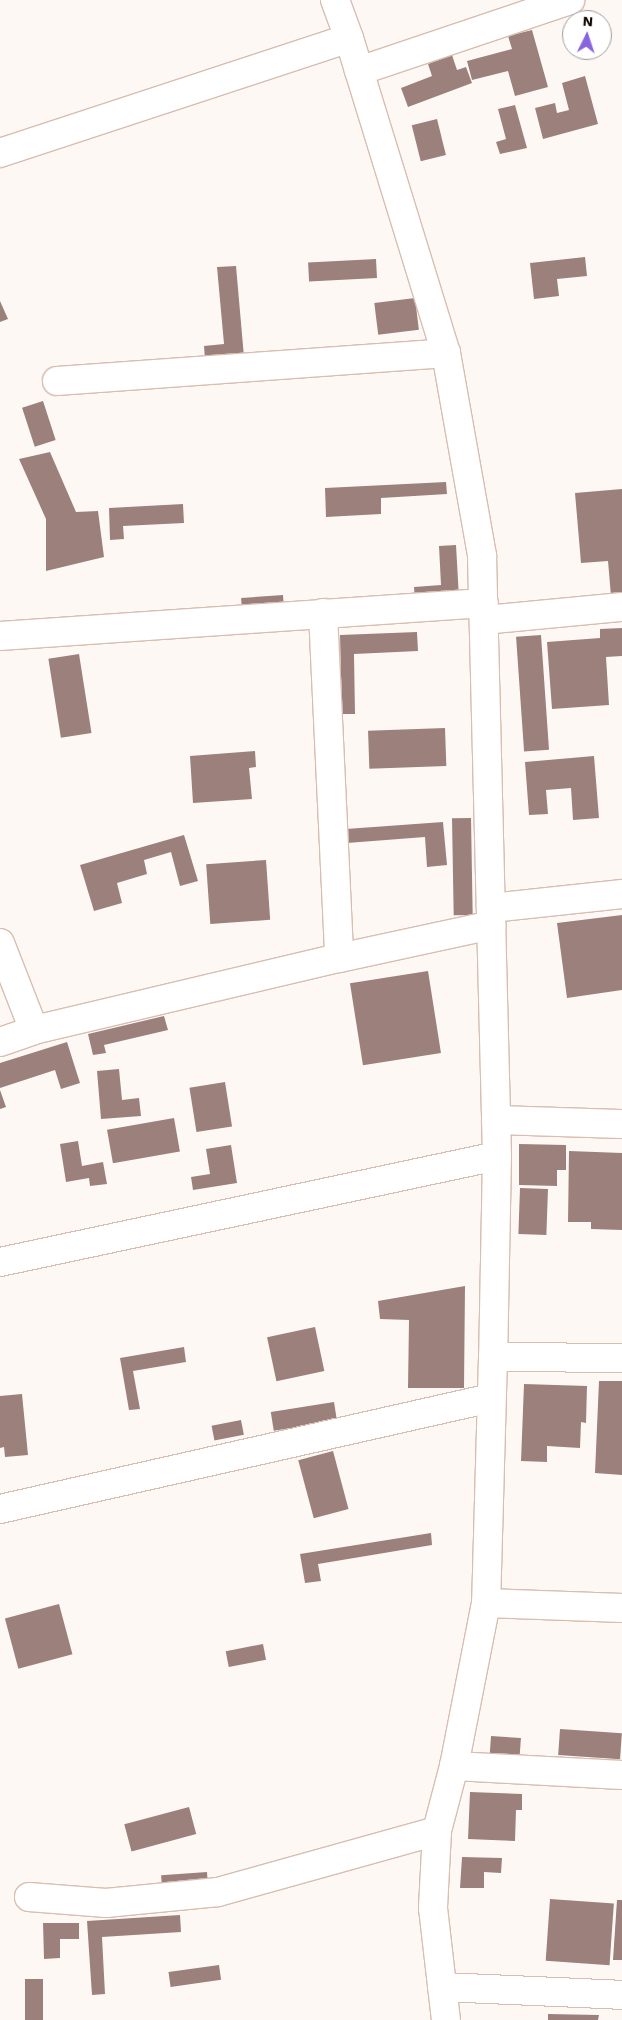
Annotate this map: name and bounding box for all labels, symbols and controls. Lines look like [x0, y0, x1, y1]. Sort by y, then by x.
north arrow [562, 10, 612, 60]
text: N [582, 13, 594, 29]

